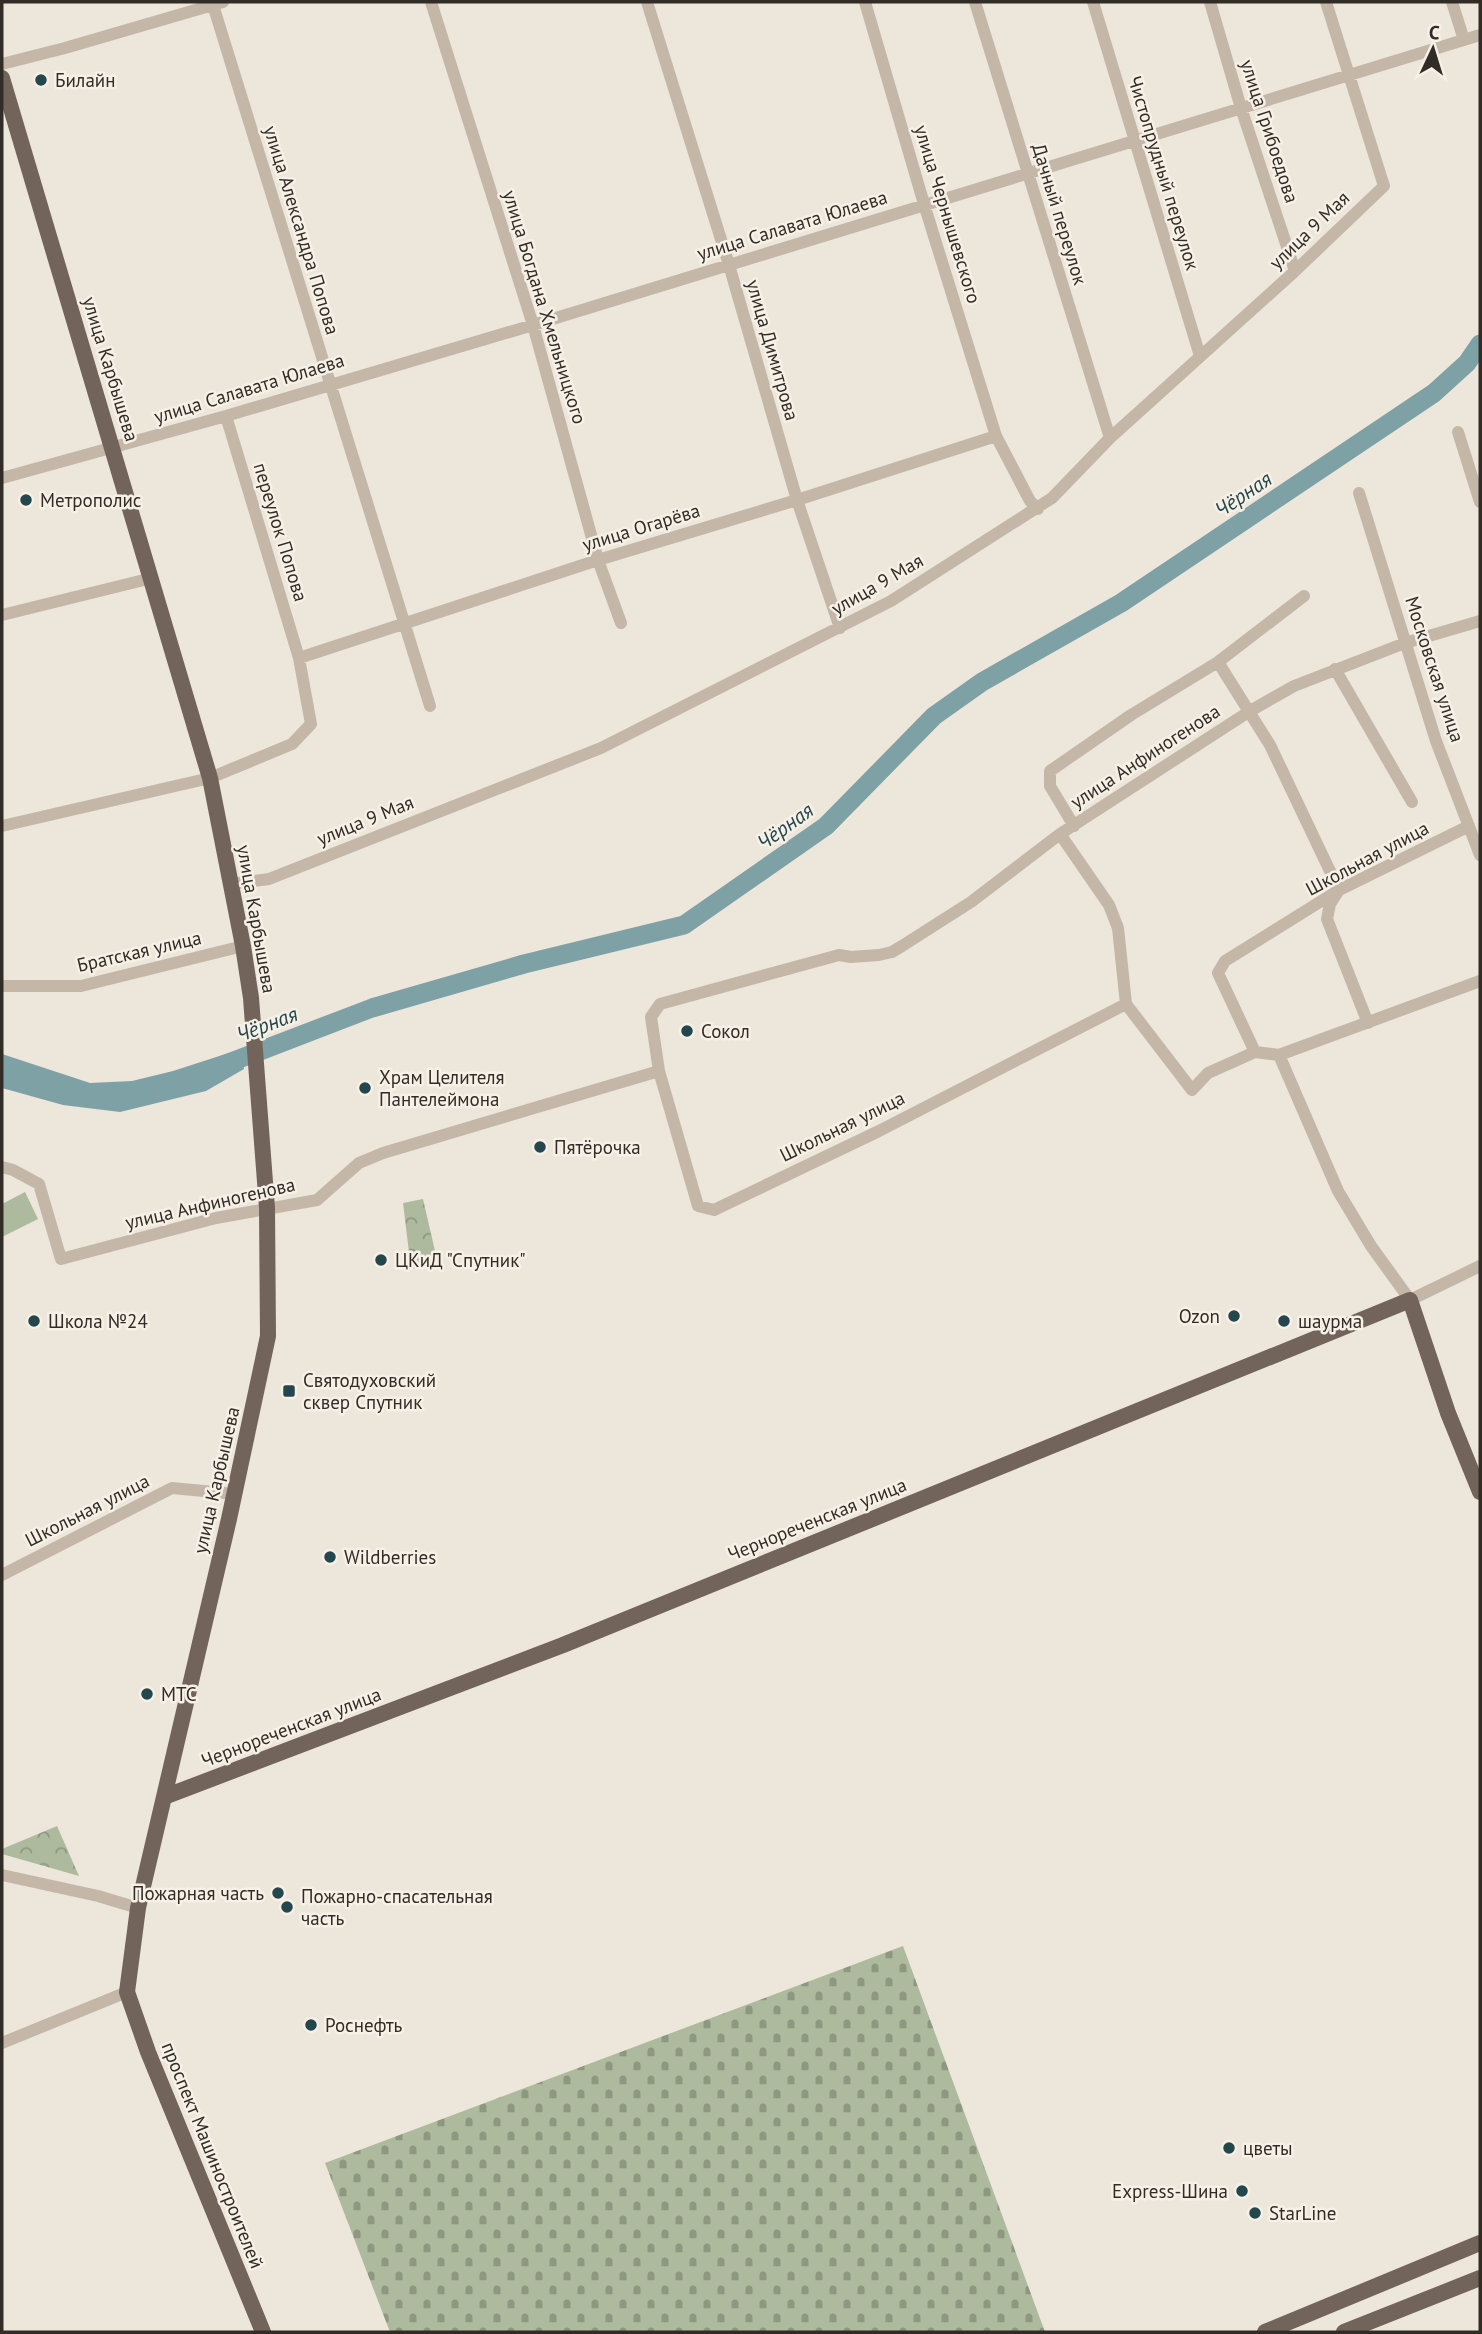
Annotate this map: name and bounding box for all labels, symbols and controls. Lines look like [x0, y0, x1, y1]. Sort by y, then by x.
north arrow [1398, 14, 1468, 84]
text: С [1428, 20, 1441, 44]
street label: улица Грибоедова [1236, 56, 1304, 206]
place label: Билайн [55, 68, 115, 92]
marker: Билайн [33, 72, 49, 88]
street label: Чистопрудный переулок [1123, 73, 1205, 273]
street label: улица Чернышевского [909, 122, 987, 306]
street label: улица Александра Попова [259, 123, 345, 337]
street label: Дачный переулок [1027, 140, 1093, 288]
street label: улица Салавата Юлаева [694, 185, 890, 265]
street label: улица 9 Мая [1264, 186, 1354, 274]
street label: улица Богдана Хмельницкого [498, 187, 592, 427]
street label: улица Димитрова [741, 277, 805, 423]
street label: улица Карбышева [78, 294, 144, 444]
street label: улица Салавата Юлаева [151, 348, 347, 428]
street label: переулок Попова [248, 460, 314, 604]
water label: Чёрная [1209, 465, 1277, 523]
place label: Метрополис [40, 488, 141, 512]
marker: Метрополис [18, 492, 34, 508]
street label: улица Огарёва [579, 498, 703, 556]
street label: улица 9 Мая [827, 548, 927, 620]
street label: Московская улица [1400, 593, 1470, 745]
street label: улица Анфиногенова [1066, 699, 1224, 813]
street label: улица 9 Мая [313, 790, 417, 850]
water label: Чёрная [751, 796, 819, 856]
street label: Школьная улица [1301, 815, 1433, 901]
street label: улица Карбышева [232, 843, 282, 995]
street label: Братская улица [74, 925, 204, 977]
water label: Чёрная [233, 1000, 302, 1048]
place label: Сокол [701, 1019, 750, 1043]
marker: Сокол [679, 1023, 695, 1039]
place label: Храм Целителя Пантелеймона [379, 1065, 505, 1111]
marker: Храм Целителя Пантелеймона [357, 1080, 373, 1096]
street label: Школьная улица [776, 1085, 908, 1167]
place label: Пятёрочка [554, 1135, 641, 1159]
marker: Пятёрочка [532, 1139, 548, 1155]
street label: улица Анфиногенова [123, 1172, 297, 1234]
place label: ЦКиД "Спутник" [395, 1248, 526, 1272]
marker: ЦКиД "Спутник" [373, 1252, 389, 1268]
place label: Ozon [1179, 1304, 1220, 1328]
marker: Ozon [1226, 1308, 1242, 1324]
place label: Школа №24 [48, 1309, 148, 1333]
place label: шаурма [1298, 1309, 1362, 1333]
marker: Школа №24 [26, 1313, 42, 1329]
marker: шаурма [1276, 1313, 1292, 1329]
place label: Святодуховский сквер Спутник [303, 1368, 436, 1414]
marker: Святодуховский сквер Спутник [281, 1383, 297, 1399]
street label: улица Карбышева [187, 1404, 245, 1556]
street label: Школьная улица [21, 1468, 153, 1552]
street label: Чернореченская улица [724, 1472, 910, 1566]
place label: Wildberries [344, 1545, 436, 1569]
marker: Wildberries [322, 1549, 338, 1565]
place label: МТС [161, 1682, 197, 1706]
street label: Чернореченская улица [198, 1682, 384, 1772]
marker: МТС [139, 1686, 155, 1702]
place label: Пожарная часть [132, 1881, 264, 1905]
place label: Пожарно-спасательная часть [301, 1884, 493, 1930]
marker: Пожарная часть [270, 1885, 286, 1901]
marker: Пожарно-спасательная часть [279, 1899, 295, 1915]
place label: Роснефть [325, 2013, 403, 2037]
marker: Роснефть [303, 2017, 319, 2033]
street label: проспект Машиностроителей [157, 2038, 269, 2272]
place label: цветы [1243, 2136, 1293, 2160]
marker: цветы [1221, 2140, 1237, 2156]
place label: Express-Шина [1112, 2179, 1228, 2203]
marker: Express-Шина [1234, 2183, 1250, 2199]
place label: StarLine [1269, 2201, 1336, 2225]
marker: StarLine [1247, 2205, 1263, 2221]

